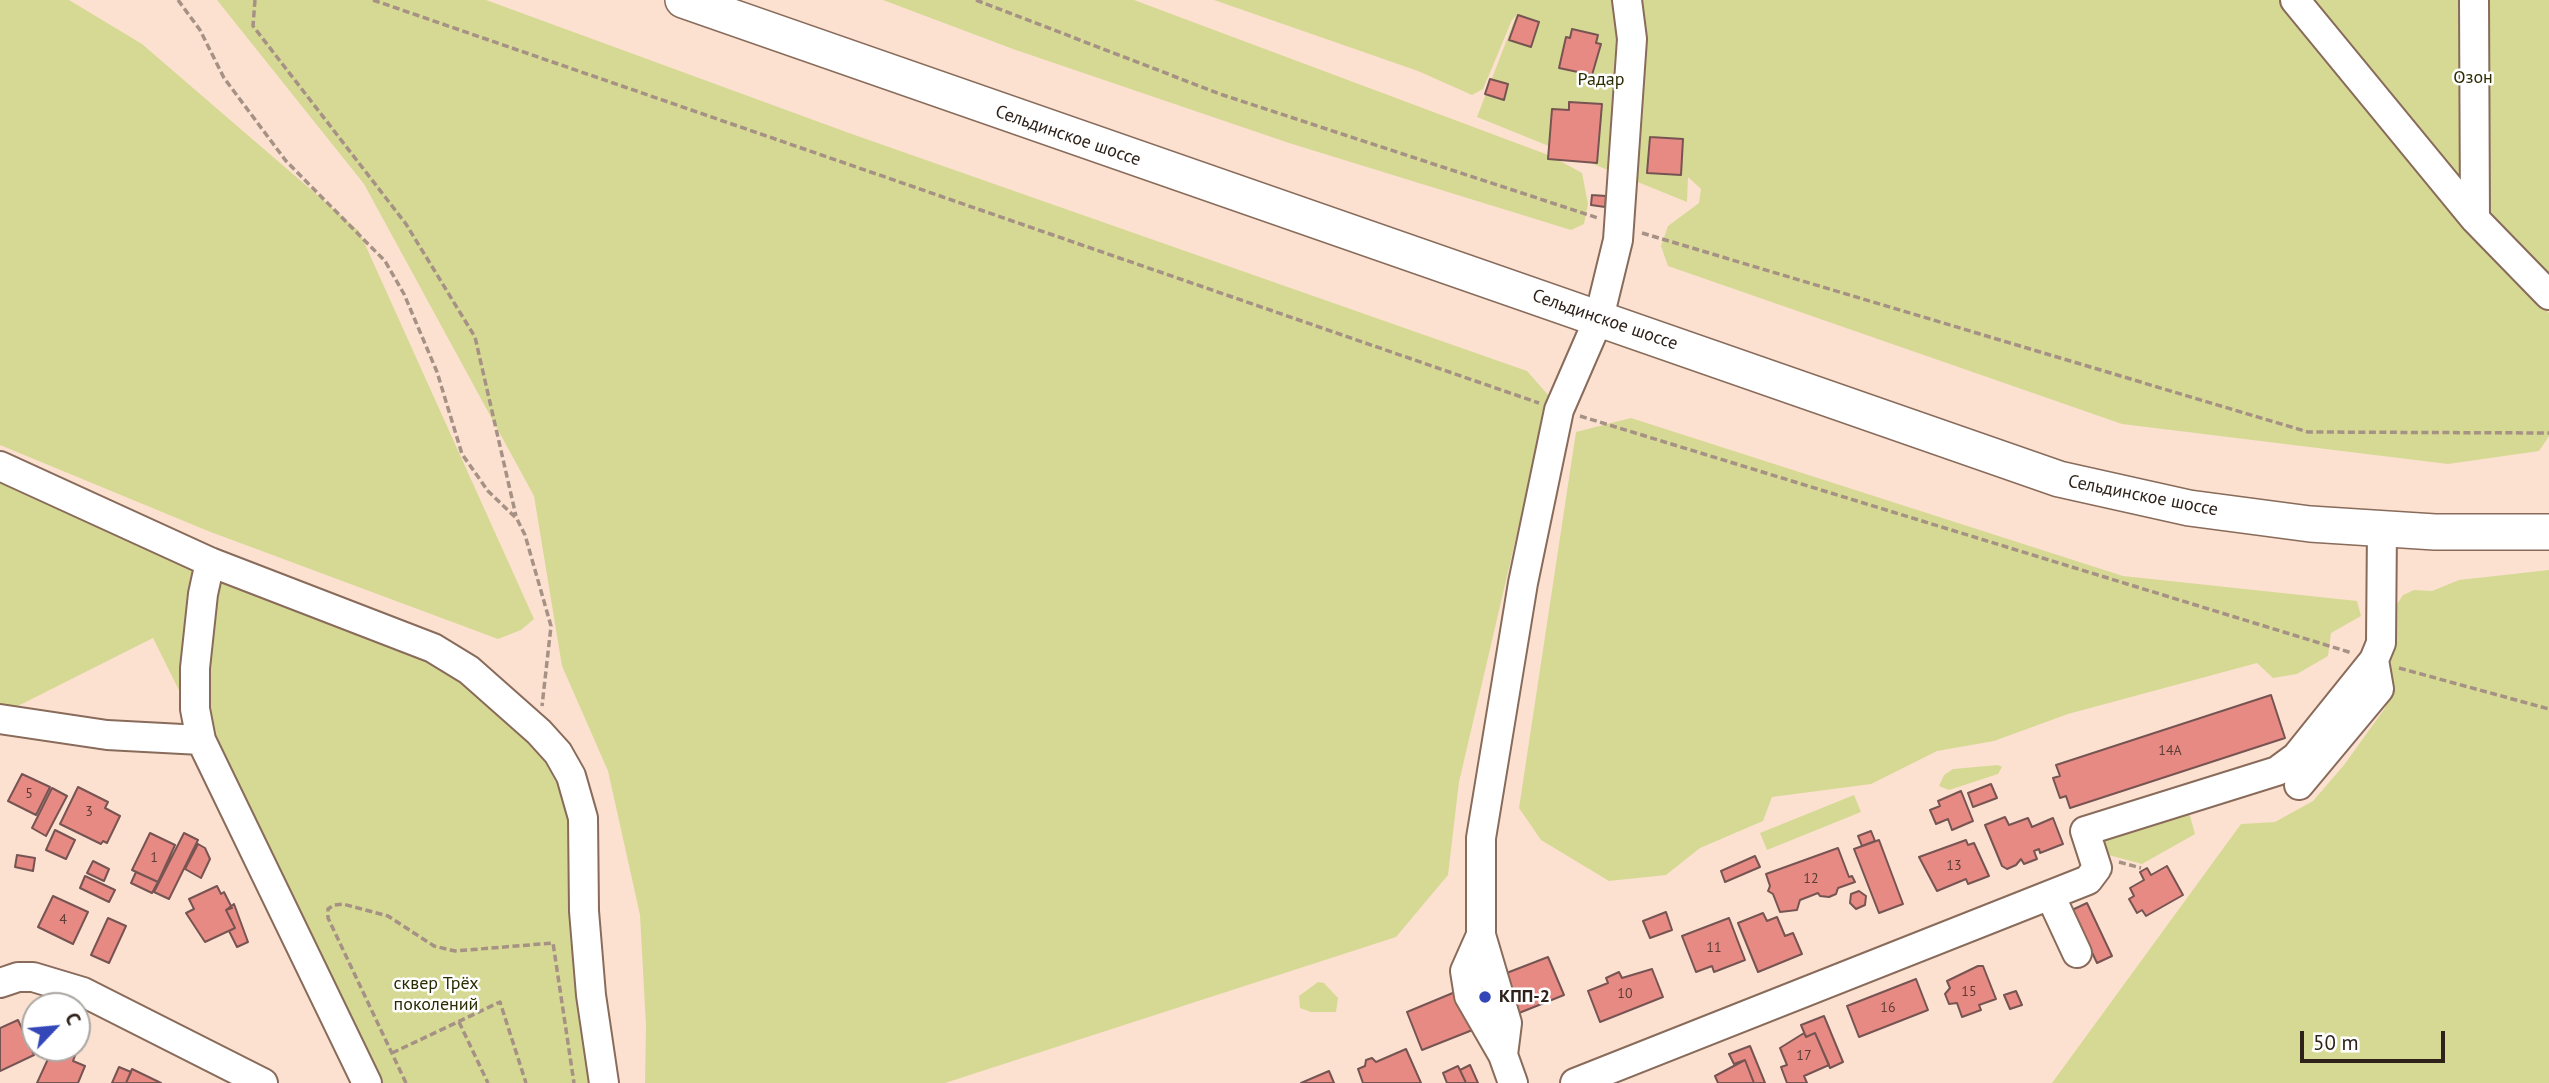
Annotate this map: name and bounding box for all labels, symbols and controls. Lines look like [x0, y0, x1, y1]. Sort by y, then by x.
park label: Озон [2453, 67, 2493, 89]
park label: Радар [1578, 69, 1624, 91]
street label: Сельдинское шоссе [992, 101, 1144, 171]
street label: Сельдинское шоссе [1529, 285, 1681, 355]
street label: Сельдинское шоссе [2066, 471, 2220, 521]
house number: 14А [2158, 743, 2182, 759]
house number: 5 [25, 786, 33, 802]
house number: 3 [85, 804, 93, 820]
house number: 1 [150, 850, 158, 866]
house number: 13 [1946, 858, 1962, 874]
house number: 12 [1803, 871, 1819, 887]
house number: 4 [59, 912, 67, 928]
house number: 11 [1706, 940, 1722, 956]
park label: сквер Трёх поколений [393, 973, 479, 1016]
house number: 15 [1961, 984, 1977, 1000]
place label: КПП-2 [1499, 986, 1550, 1008]
house number: 10 [1617, 986, 1633, 1002]
marker: КПП-2 [1477, 989, 1493, 1005]
north arrow [21, 992, 91, 1062]
house number: 16 [1880, 1000, 1896, 1016]
text: С [60, 1009, 86, 1029]
scale bar [2304, 1016, 2449, 1060]
text: 50 m [2313, 1029, 2359, 1056]
house number: 17 [1796, 1048, 1812, 1064]

